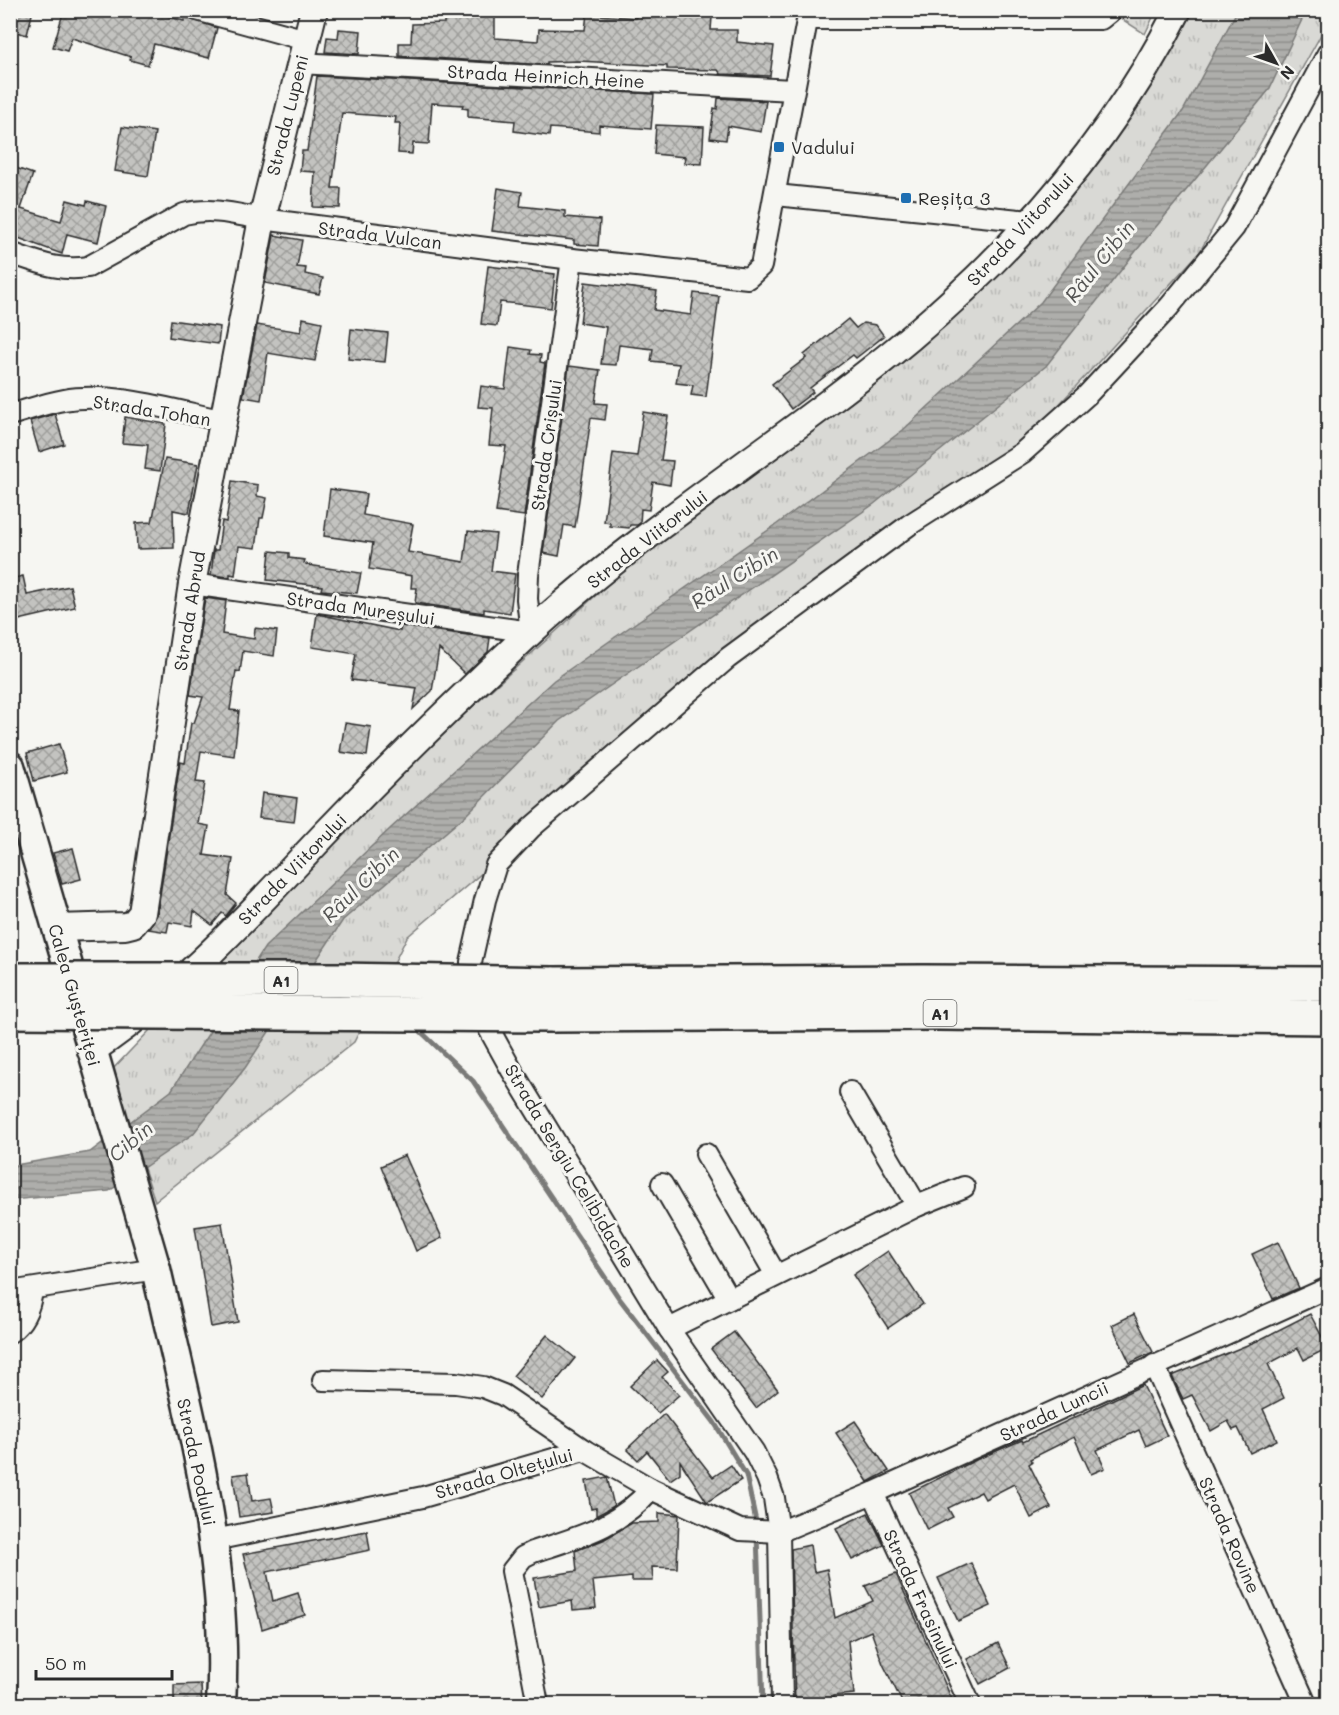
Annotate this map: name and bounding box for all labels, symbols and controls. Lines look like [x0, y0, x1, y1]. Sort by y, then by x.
north arrow [1246, 33, 1306, 93]
street label: Strada Lupeni [260, 52, 314, 178]
street label: Strada Heinrich Heine [447, 59, 645, 93]
text: N [1276, 62, 1300, 84]
place label: Vadului [791, 135, 855, 159]
marker: Vadului [772, 140, 786, 154]
street label: Strada Viitorului [961, 167, 1079, 291]
place label: Reșița 3 [918, 186, 990, 210]
marker: Reșița 3 [899, 191, 913, 205]
water label: Râul Cibin [1058, 215, 1140, 307]
street label: Strada Vulcan [317, 216, 443, 254]
street label: Strada Crișului [525, 378, 567, 512]
street label: Strada Tohan [91, 389, 213, 431]
street label: Strada Viitorului [582, 484, 712, 594]
water label: Râul Cibin [686, 540, 782, 614]
street label: Strada Abrud [168, 549, 210, 673]
street label: Strada Mureșului [285, 586, 437, 630]
street label: Strada Viitorului [232, 808, 352, 930]
water label: Râul Cibin [316, 841, 404, 927]
street label: Calea Gușteriței [43, 921, 107, 1069]
road number: A1 [264, 967, 298, 993]
road number: A1 [924, 1000, 956, 1026]
street label: Strada Sergiu Celibidache [499, 1060, 641, 1272]
water label: Cibin [102, 1115, 158, 1167]
street label: Strada Luncii [996, 1375, 1112, 1447]
street label: Strada Podului [172, 1396, 222, 1528]
street label: Strada Oltețului [432, 1442, 576, 1504]
street label: Strada Rovine [1194, 1473, 1266, 1597]
street label: Strada Frasinului [878, 1526, 964, 1672]
scale bar [36, 1643, 172, 1681]
text: 50 m [45, 1651, 87, 1675]

